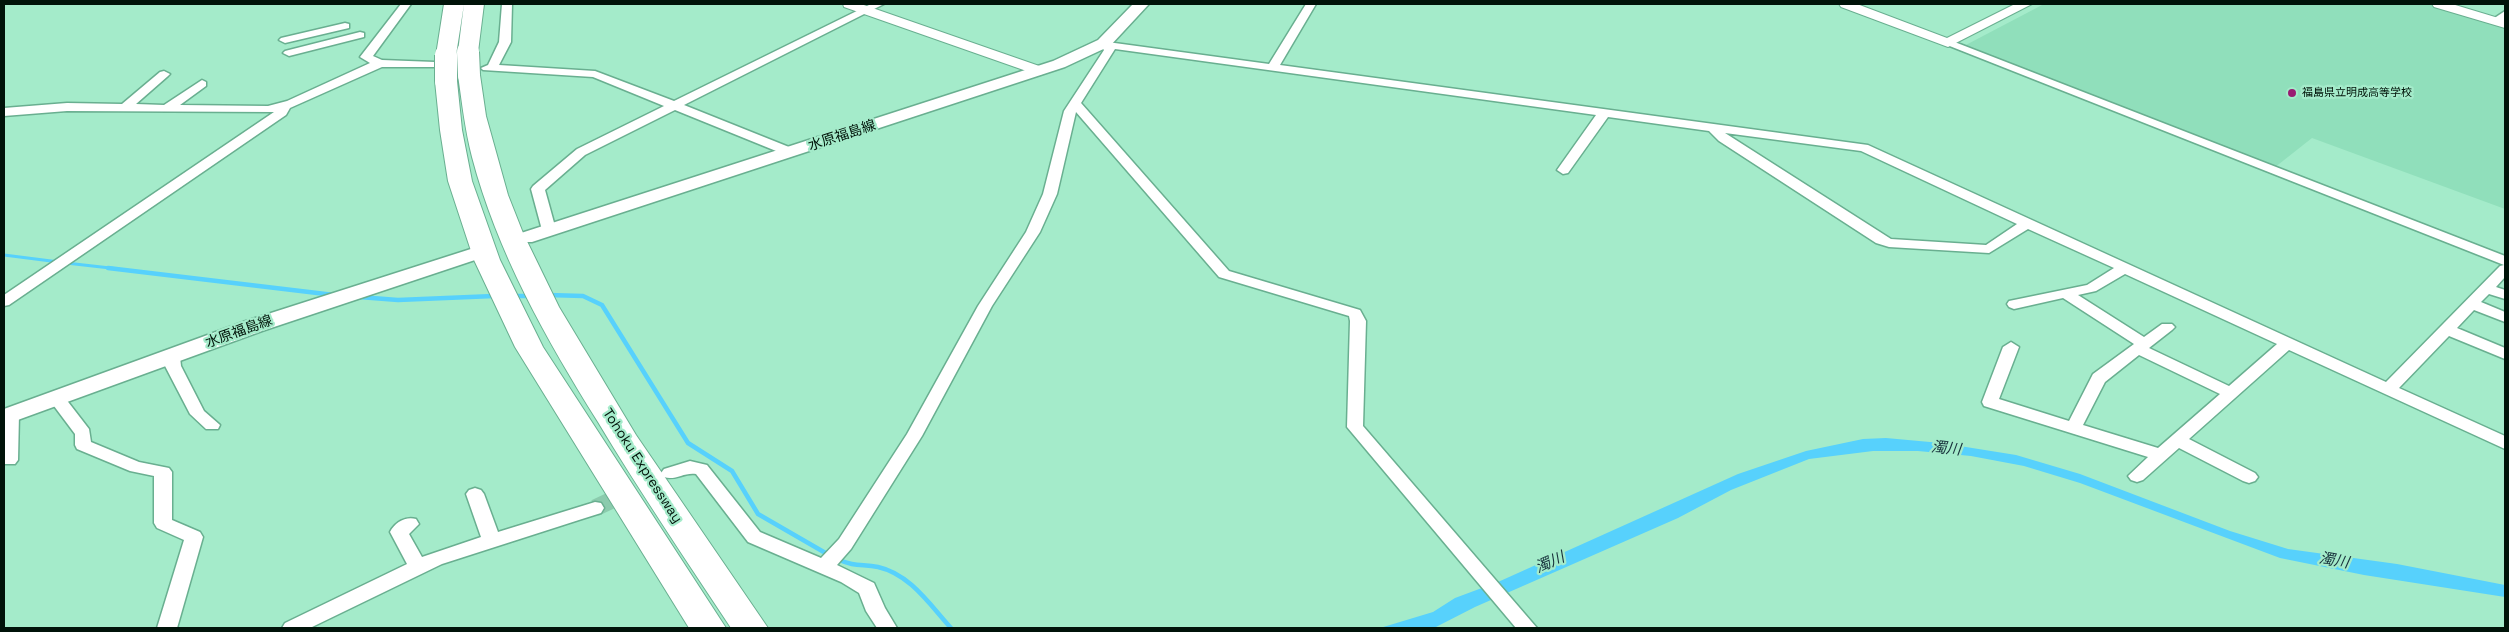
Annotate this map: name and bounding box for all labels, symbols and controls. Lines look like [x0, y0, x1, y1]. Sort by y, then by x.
place label: 福島県立明成高等学校 [2302, 86, 2412, 100]
marker: 福島県立明成高等学校 [2286, 87, 2298, 99]
street label: 水原福島線 [806, 117, 878, 155]
street label: 水原福島線 [203, 312, 275, 352]
street label: Tohoku Expressway [599, 406, 685, 526]
water label: 濁川 [1930, 438, 1962, 460]
water label: 濁川 [1533, 549, 1567, 577]
water label: 濁川 [2318, 550, 2350, 572]

